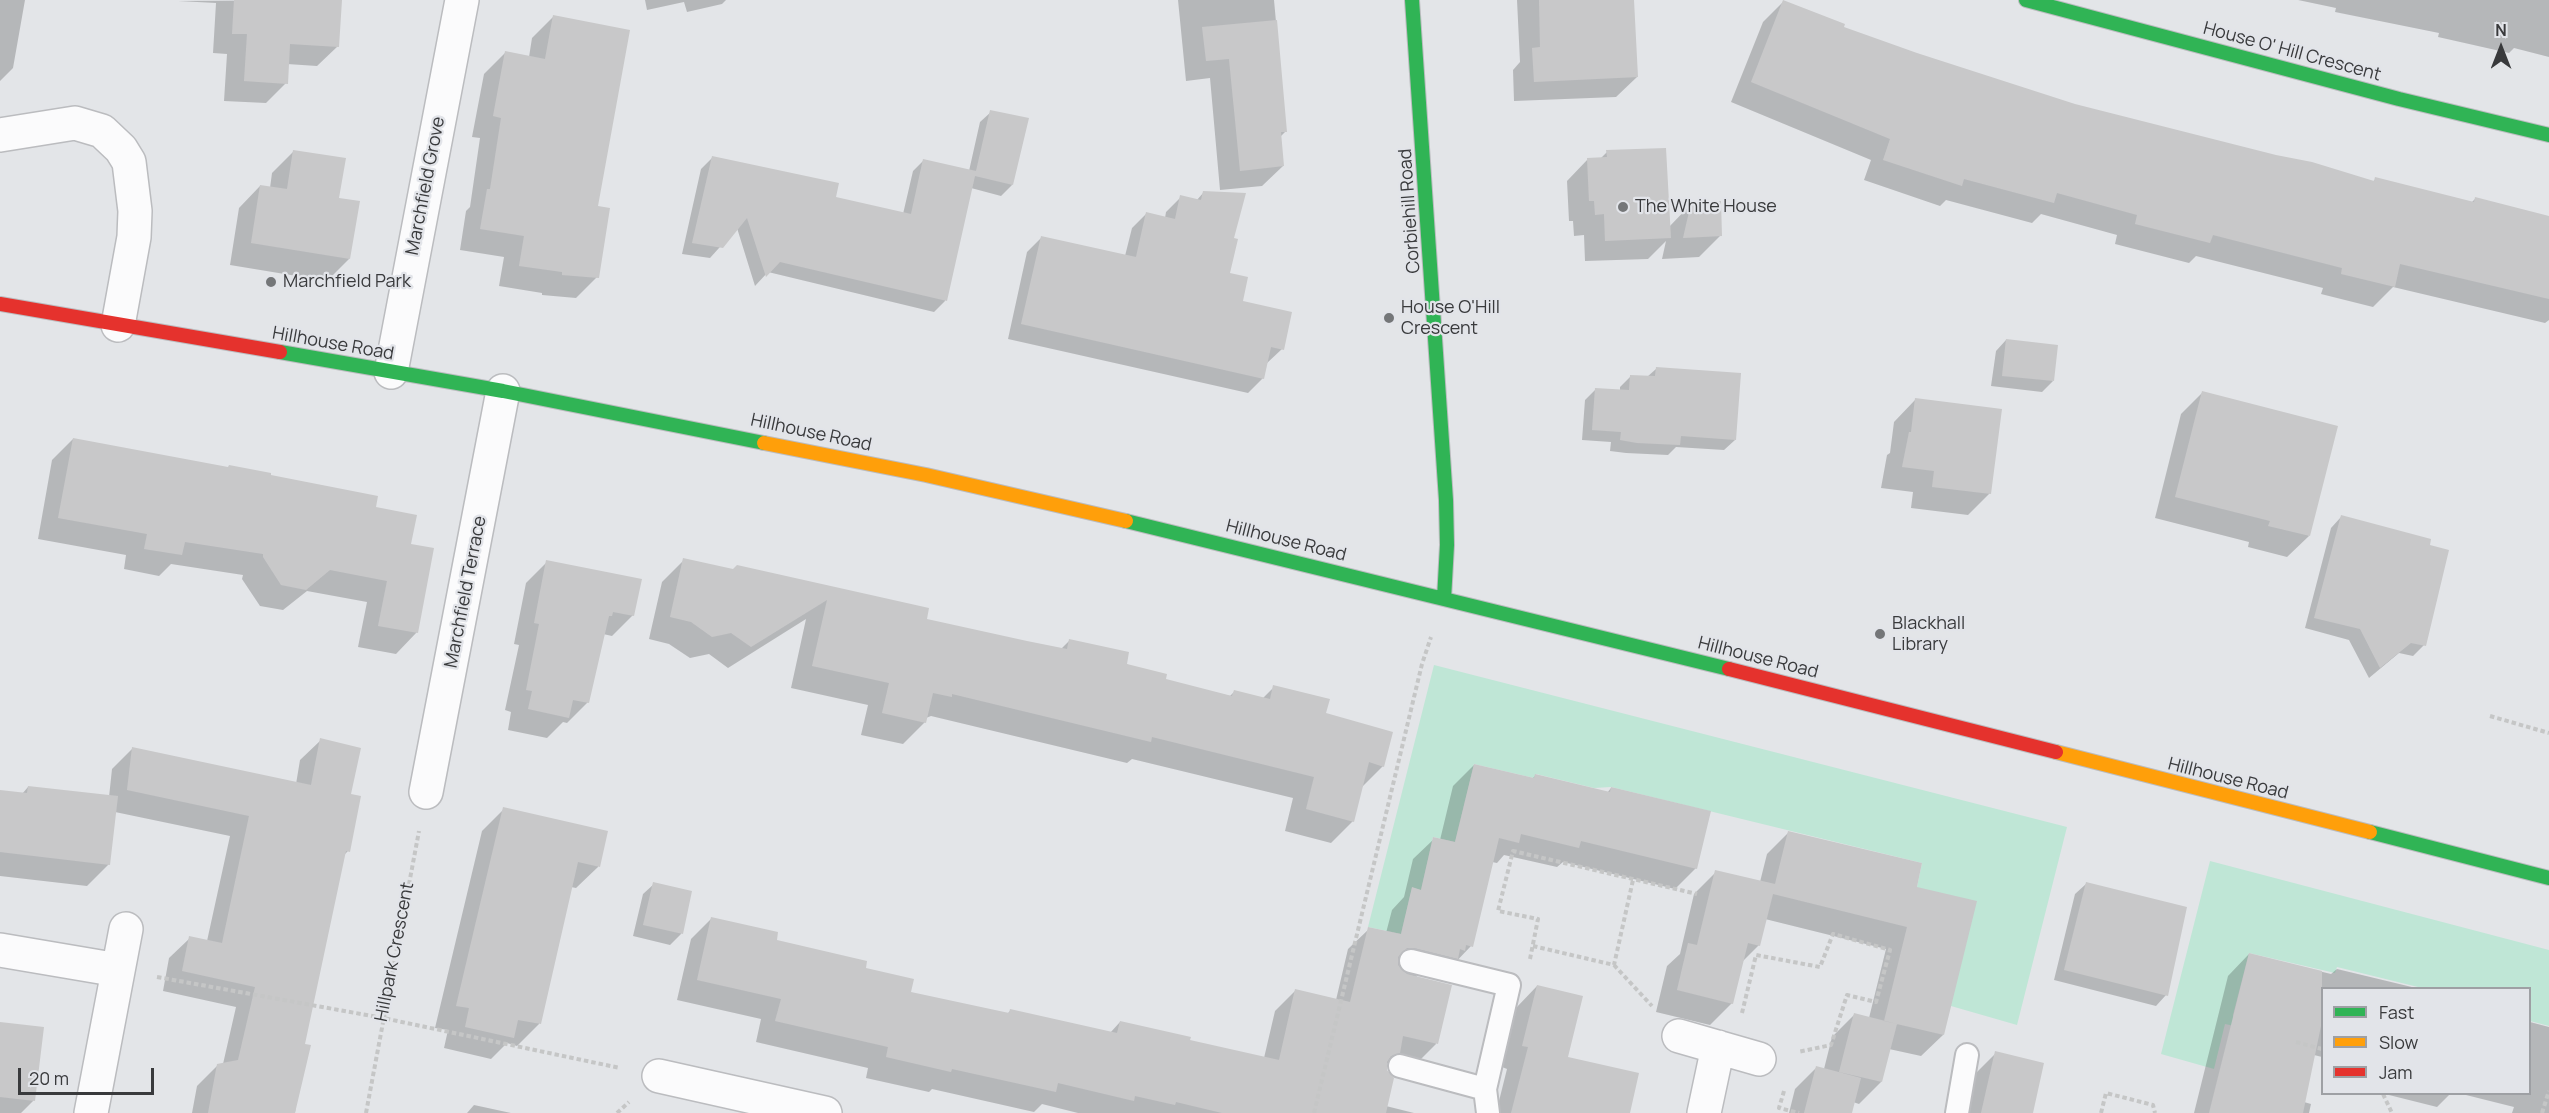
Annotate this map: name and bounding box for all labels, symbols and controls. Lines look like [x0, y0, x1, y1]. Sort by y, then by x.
street label: House O' Hill Crescent [2201, 18, 2383, 86]
north arrow [2471, 18, 2531, 78]
text: N [2495, 19, 2507, 41]
street label: Marchfield Grove [402, 115, 450, 257]
street label: Corbiehill Road [1395, 148, 1425, 274]
place label: The White House [1635, 196, 1777, 218]
marker: The White House [1616, 200, 1630, 214]
place label: Marchfield Park [283, 271, 411, 293]
marker: Marchfield Park [264, 275, 278, 289]
place label: House O'Hill Crescent [1401, 297, 1500, 340]
marker: House O'Hill Crescent [1382, 311, 1396, 325]
street label: Hillhouse Road [270, 323, 396, 365]
street label: Hillhouse Road [749, 410, 873, 456]
street label: Marchfield Terrace [441, 514, 491, 670]
street label: Hillhouse Road [1224, 516, 1348, 566]
place label: Blackhall Library [1892, 613, 1965, 656]
marker: Blackhall Library [1873, 627, 1887, 641]
street label: Hillhouse Road [1696, 633, 1820, 683]
street label: Hillhouse Road [2166, 754, 2290, 804]
street label: Hillpark Crescent [371, 880, 419, 1024]
legend [2321, 987, 2531, 1095]
text: Fast [2379, 1000, 2414, 1024]
text: Slow [2379, 1030, 2418, 1054]
scale bar [21, 1056, 158, 1094]
text: Jam [2379, 1060, 2413, 1084]
text: 20 m [29, 1066, 69, 1090]

